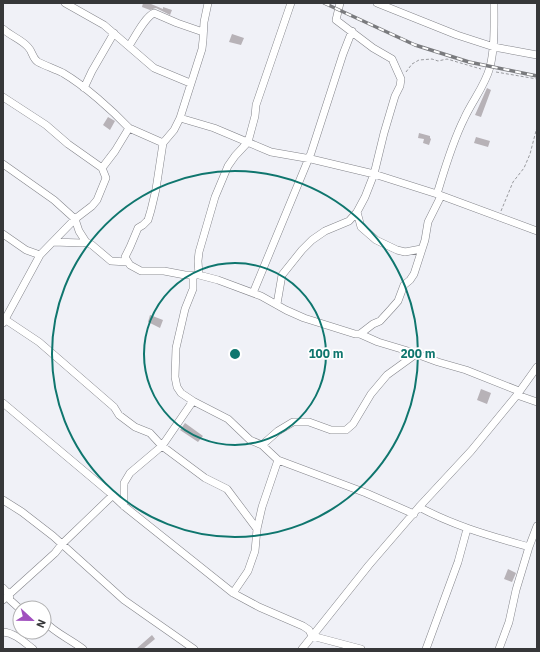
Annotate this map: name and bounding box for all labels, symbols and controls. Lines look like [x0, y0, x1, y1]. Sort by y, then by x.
text: 100 m [308, 346, 344, 361]
text: 200 m [400, 346, 436, 361]
centre of rings [228, 347, 242, 361]
north arrow [12, 600, 52, 640]
text: N [33, 617, 49, 630]

